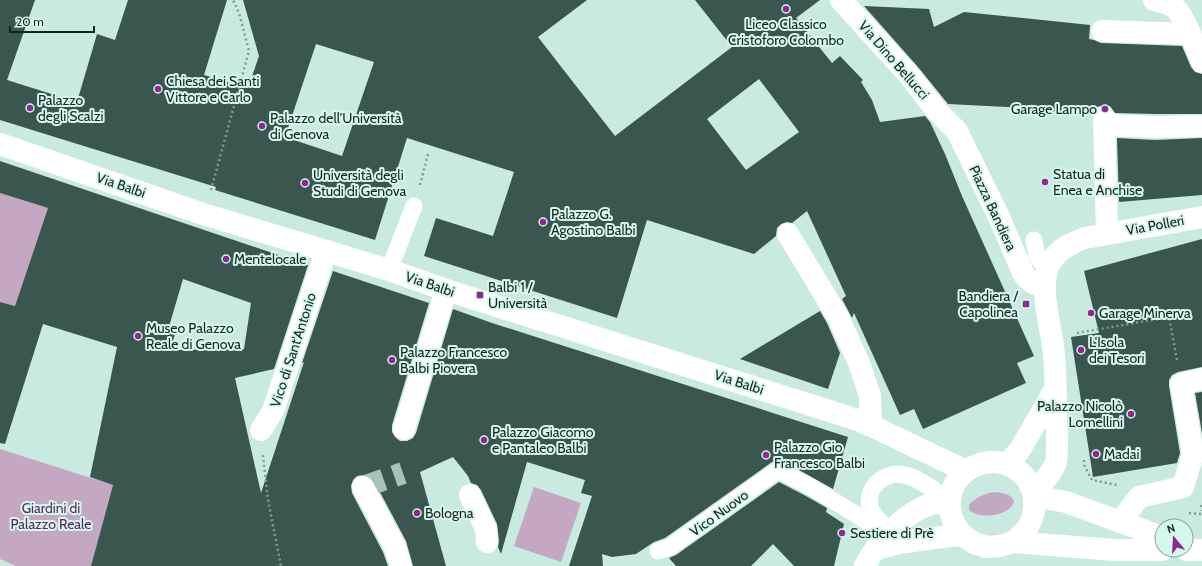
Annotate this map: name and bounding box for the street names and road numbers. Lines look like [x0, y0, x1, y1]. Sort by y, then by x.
street label: Via Dino Bellucci [855, 17, 933, 103]
street label: Piazza Bandiera [965, 162, 1021, 254]
street label: Via Balbi [94, 168, 148, 202]
street label: Via Polleri [1125, 211, 1185, 239]
street label: Via Balbi [403, 267, 457, 301]
street label: Vico di Sant'Antonio [266, 290, 320, 410]
street label: Via Balbi [712, 366, 766, 398]
street label: Vico Nuovo [686, 485, 752, 540]

